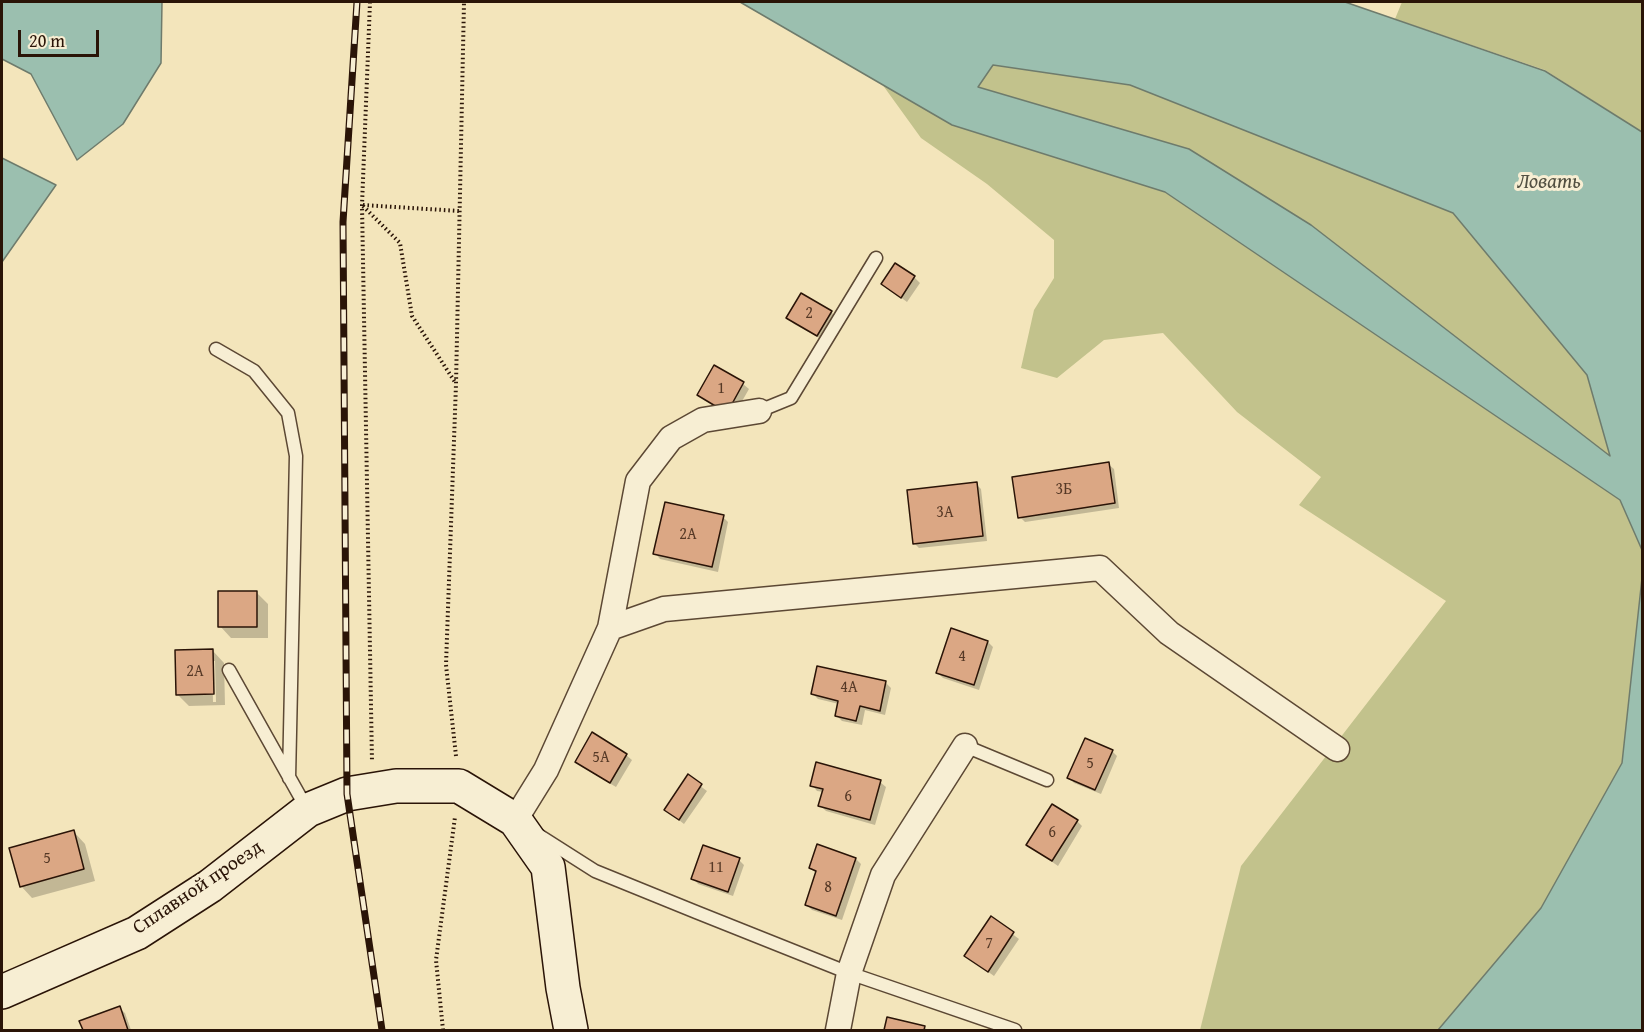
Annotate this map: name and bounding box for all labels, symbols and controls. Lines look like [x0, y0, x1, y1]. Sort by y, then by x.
scale bar [21, 18, 102, 56]
text: 20 m [29, 27, 65, 54]
water label: Ловать [1517, 170, 1581, 196]
house number: 2 [805, 304, 813, 324]
house number: 1 [717, 379, 725, 399]
house number: 3Б [1056, 480, 1072, 500]
house number: 3А [936, 503, 954, 523]
house number: 2А [679, 525, 697, 545]
house number: 4 [958, 647, 966, 667]
house number: 2А [186, 662, 204, 682]
house number: 4А [840, 678, 858, 698]
house number: 5А [592, 748, 610, 768]
house number: 5 [1086, 754, 1094, 774]
house number: 6 [844, 787, 852, 807]
house number: 6 [1048, 823, 1056, 843]
street label: Сплавной проезд [128, 836, 268, 940]
house number: 5 [43, 849, 51, 869]
house number: 11 [708, 858, 724, 878]
house number: 8 [824, 878, 832, 898]
house number: 7 [985, 934, 993, 954]

